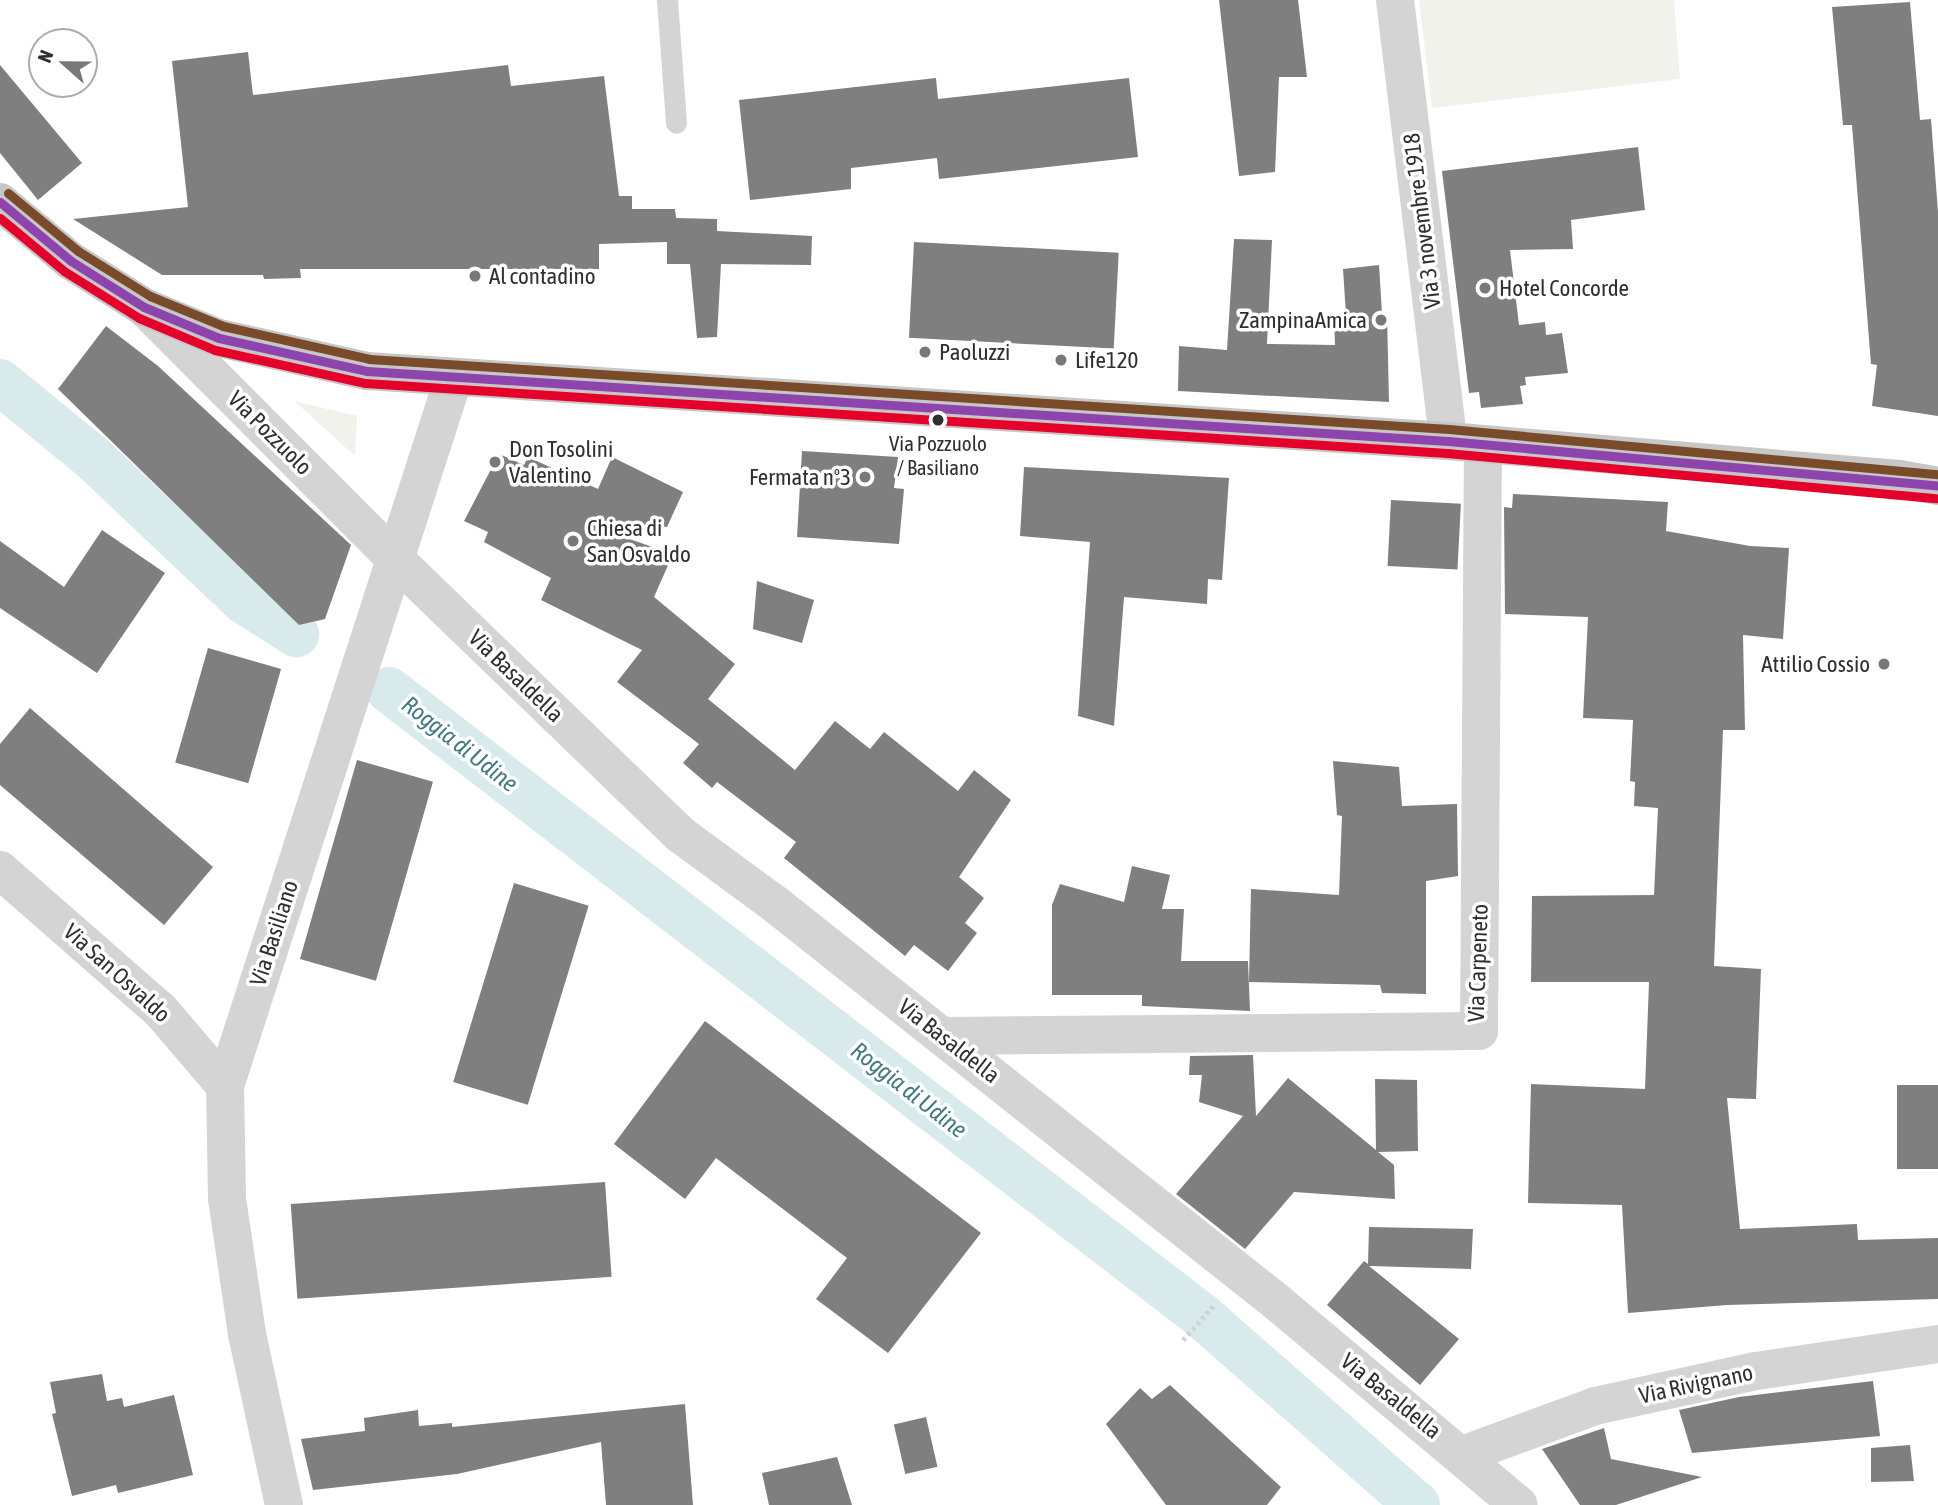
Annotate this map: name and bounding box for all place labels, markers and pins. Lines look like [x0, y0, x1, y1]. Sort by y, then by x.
place label: Al contadino [489, 262, 595, 290]
marker: Al contadino [467, 268, 483, 284]
place label: Hotel Concorde [1499, 274, 1629, 302]
marker: Hotel Concorde [1477, 280, 1493, 296]
place label: ZampinaAmica [1239, 306, 1367, 334]
marker: ZampinaAmica [1373, 312, 1389, 328]
place label: Paoluzzi [939, 338, 1010, 366]
marker: Paoluzzi [917, 344, 933, 360]
place label: Life120 [1075, 346, 1138, 374]
marker: Life120 [1053, 352, 1069, 368]
marker: Via Pozzuolo / Basiliano [931, 413, 945, 427]
place label: Via Pozzuolo / Basiliano [889, 430, 987, 480]
place label: Don Tosolini Valentino [509, 435, 613, 489]
marker: Don Tosolini Valentino [487, 454, 503, 470]
place label: Fermata n°3 [749, 463, 851, 491]
marker: Fermata n°3 [857, 469, 873, 485]
place label: Chiesa di San Osvaldo [587, 514, 691, 568]
marker: Chiesa di San Osvaldo [565, 533, 581, 549]
place label: Attilio Cossio [1761, 650, 1870, 678]
marker: Attilio Cossio [1876, 656, 1892, 672]

